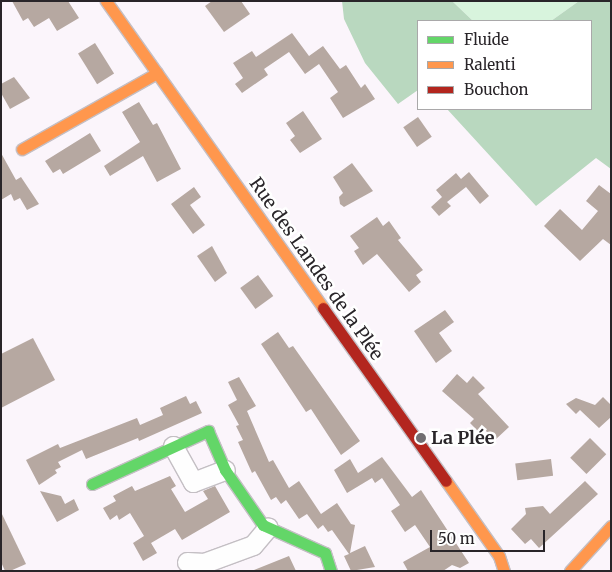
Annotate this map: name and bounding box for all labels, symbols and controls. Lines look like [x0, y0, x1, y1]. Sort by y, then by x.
legend [417, 20, 592, 110]
text: Fluide [464, 30, 509, 49]
text: Ralenti [464, 55, 516, 74]
text: Bouchon [464, 80, 528, 99]
street label: Rue des Landes de la Plée [245, 174, 387, 364]
place label: La Plée [431, 427, 495, 449]
marker: La Plée [415, 432, 427, 444]
scale bar [432, 520, 547, 552]
text: 50 m [438, 529, 475, 548]

